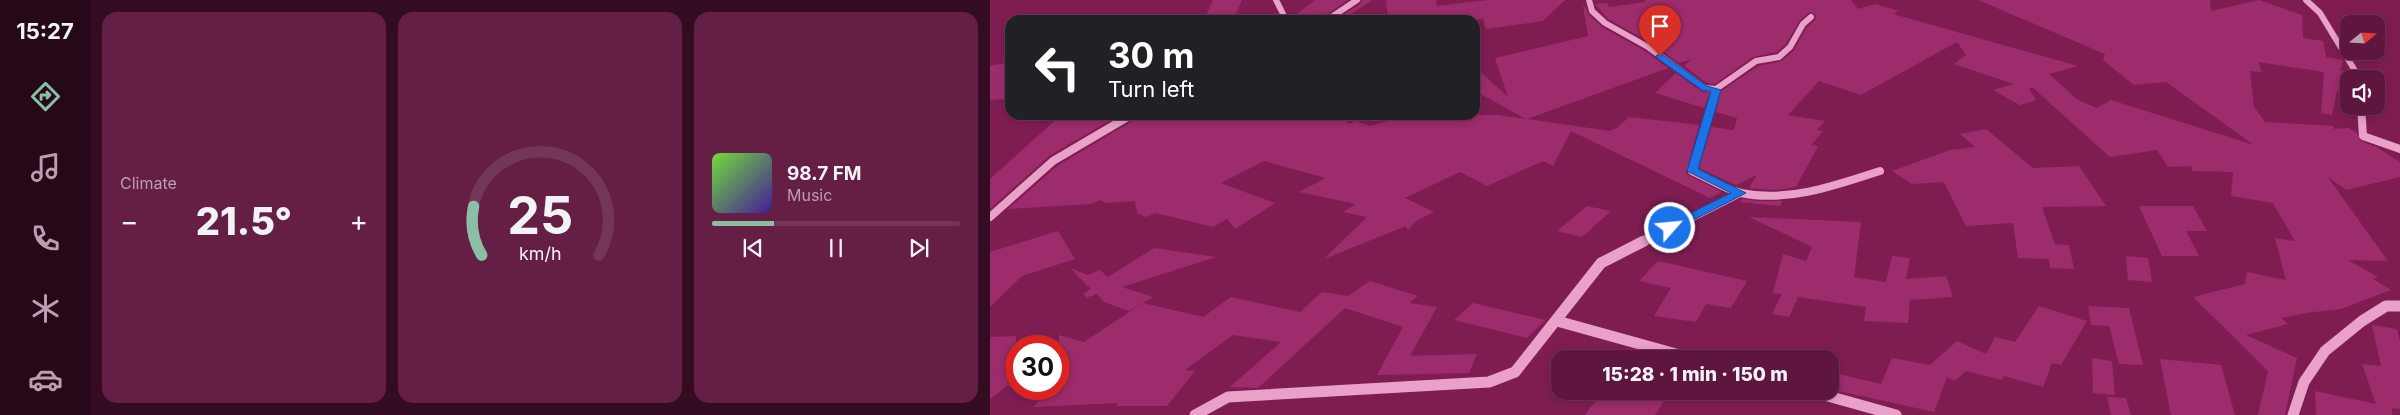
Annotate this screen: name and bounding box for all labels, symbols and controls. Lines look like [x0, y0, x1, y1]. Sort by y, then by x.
pin [1639, 5, 1681, 56]
icon: arrive [1646, 12, 1674, 40]
north arrow [2340, 15, 2385, 60]
map controls [2340, 15, 2385, 115]
text: 15:27 [16, 18, 74, 44]
text: 30 m [1108, 34, 1194, 76]
icon: left [1025, 35, 1090, 100]
button: sound [2340, 70, 2385, 115]
text: Turn left [1108, 76, 1194, 102]
icon: directions [28, 79, 63, 114]
icon: music [28, 150, 63, 185]
text: 98.7 FM [787, 162, 862, 185]
text: Climate [120, 173, 177, 193]
text: 25 [507, 184, 573, 247]
text: Music [787, 185, 832, 205]
text: 21.5° [196, 198, 292, 244]
position arrow [1643, 201, 1695, 253]
text: − [120, 204, 139, 238]
text: + [349, 204, 368, 238]
icon: phone [28, 221, 63, 256]
icon: previous [739, 234, 767, 262]
icon: pause [822, 234, 850, 262]
icon: next [905, 234, 933, 262]
text: km/h [519, 243, 561, 264]
icon: climate [28, 291, 63, 326]
speed limit sign: 30 [1005, 335, 1070, 400]
icon: car [28, 362, 63, 397]
text: 15:28 · 1 min · 150 m [1602, 363, 1788, 386]

